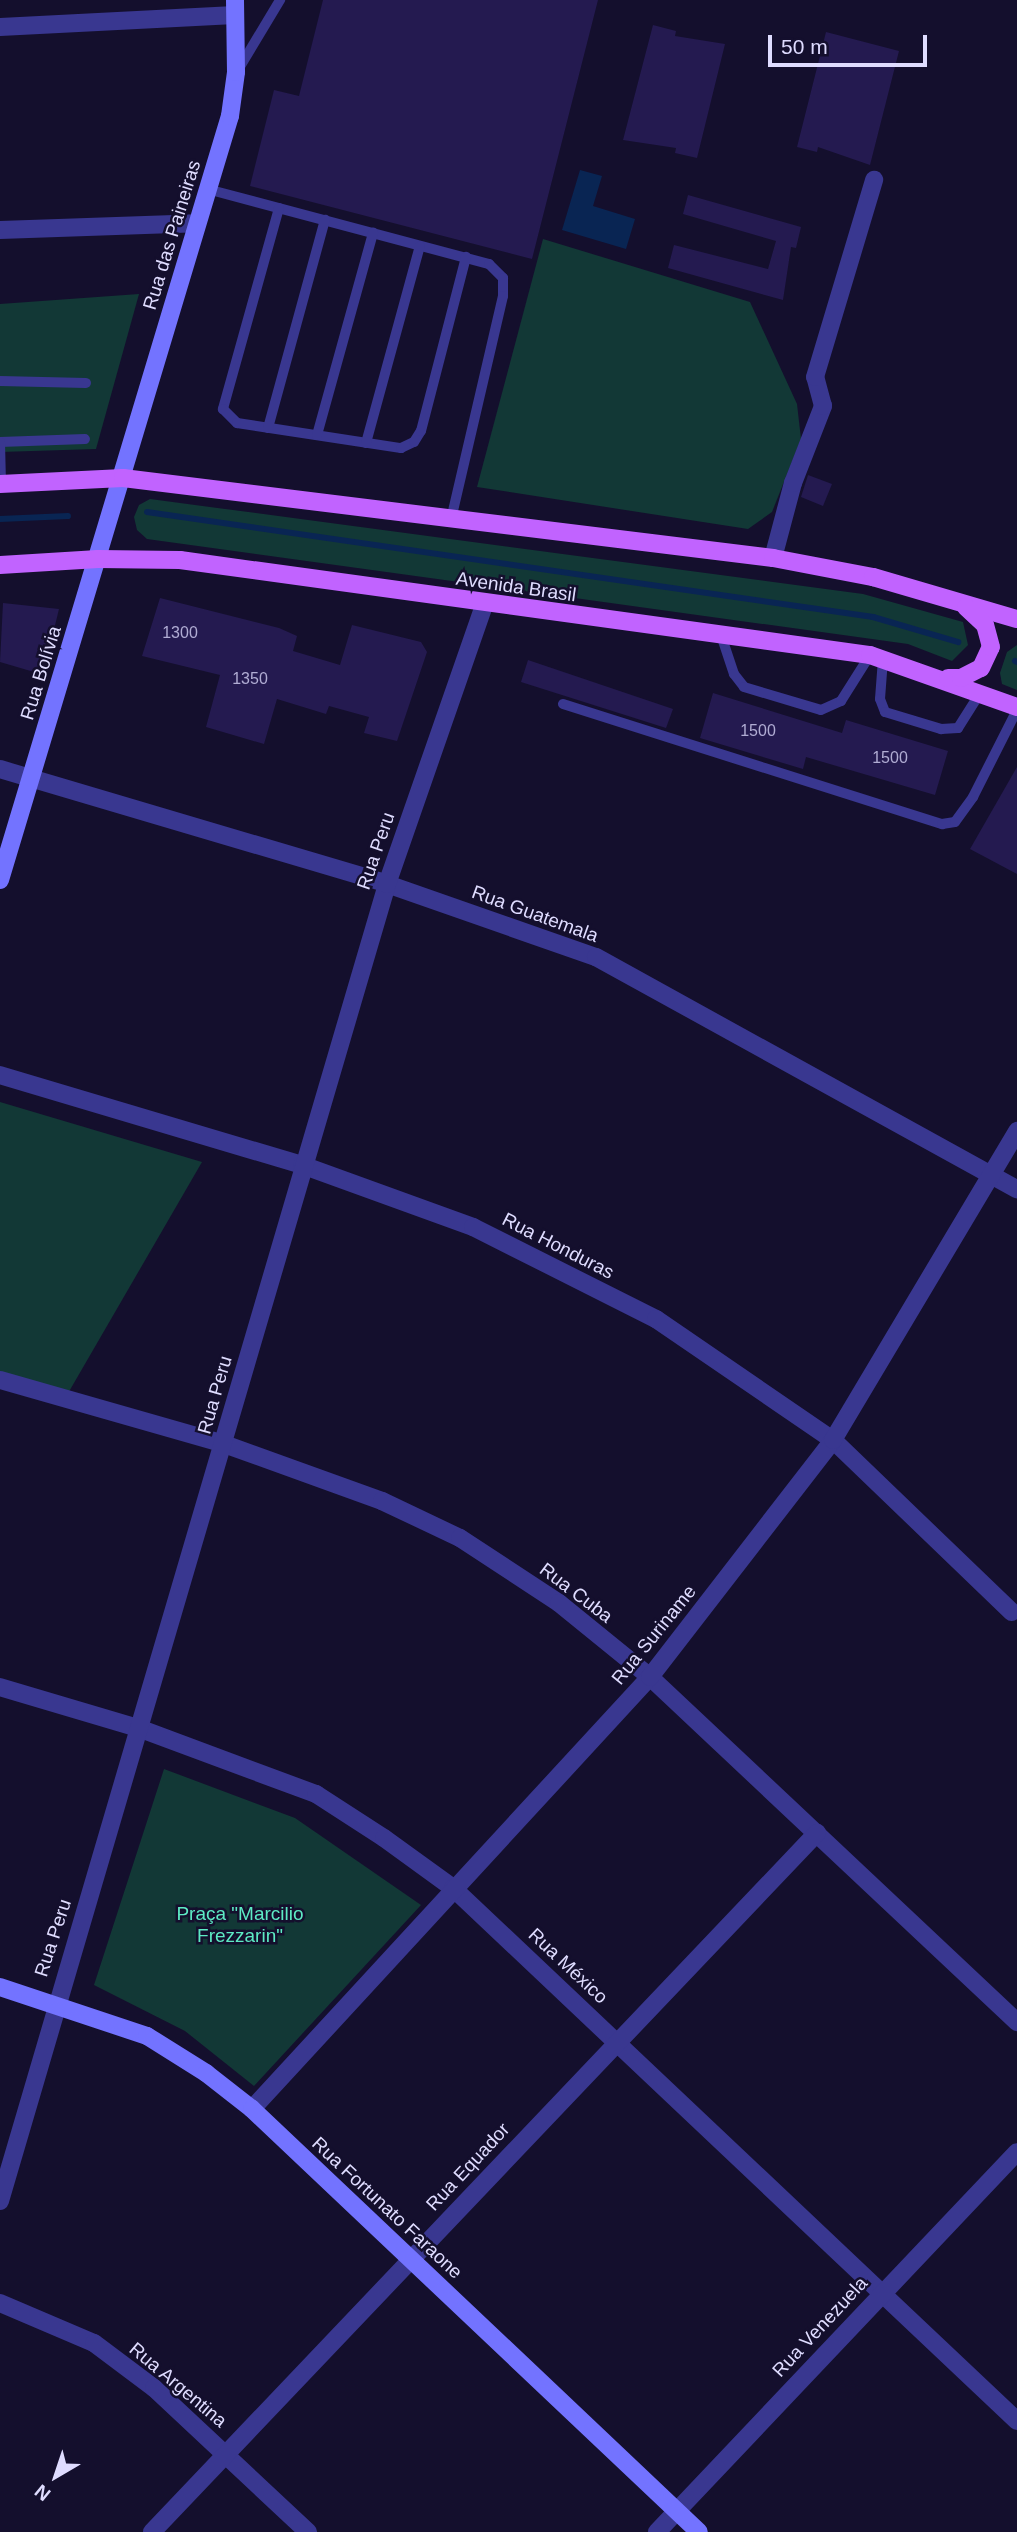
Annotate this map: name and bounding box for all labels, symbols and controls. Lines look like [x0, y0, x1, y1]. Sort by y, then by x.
scale bar [772, 21, 931, 65]
text: 50 m [781, 35, 828, 58]
street label: Rua das Paineiras [138, 157, 206, 313]
street label: Avenida Brasil [454, 567, 578, 607]
street label: Rua Bolívia [16, 623, 66, 723]
house number: 1300 [162, 623, 198, 643]
house number: 1350 [232, 669, 268, 689]
house number: 1500 [740, 721, 776, 741]
house number: 1500 [872, 748, 908, 768]
street label: Rua Peru [352, 809, 400, 893]
street label: Rua Guatemala [469, 881, 601, 947]
street label: Rua Honduras [498, 1208, 618, 1284]
street label: Rua Peru [193, 1353, 237, 1437]
street label: Rua Cuba [535, 1558, 617, 1628]
street label: Rua Suriname [607, 1581, 701, 1689]
street label: Rua Peru [30, 1896, 76, 1980]
park label: Praça "Marcilio Frezzarin" [176, 1903, 304, 1947]
street label: Rua México [524, 1923, 612, 2009]
street label: Rua Equador [421, 2118, 515, 2216]
street label: Rua Fortunato Faraone [307, 2132, 467, 2284]
street label: Rua Venezuela [768, 2272, 872, 2382]
street label: Rua Argentina [124, 2337, 232, 2433]
north arrow [21, 2441, 91, 2511]
text: N [31, 2480, 54, 2505]

